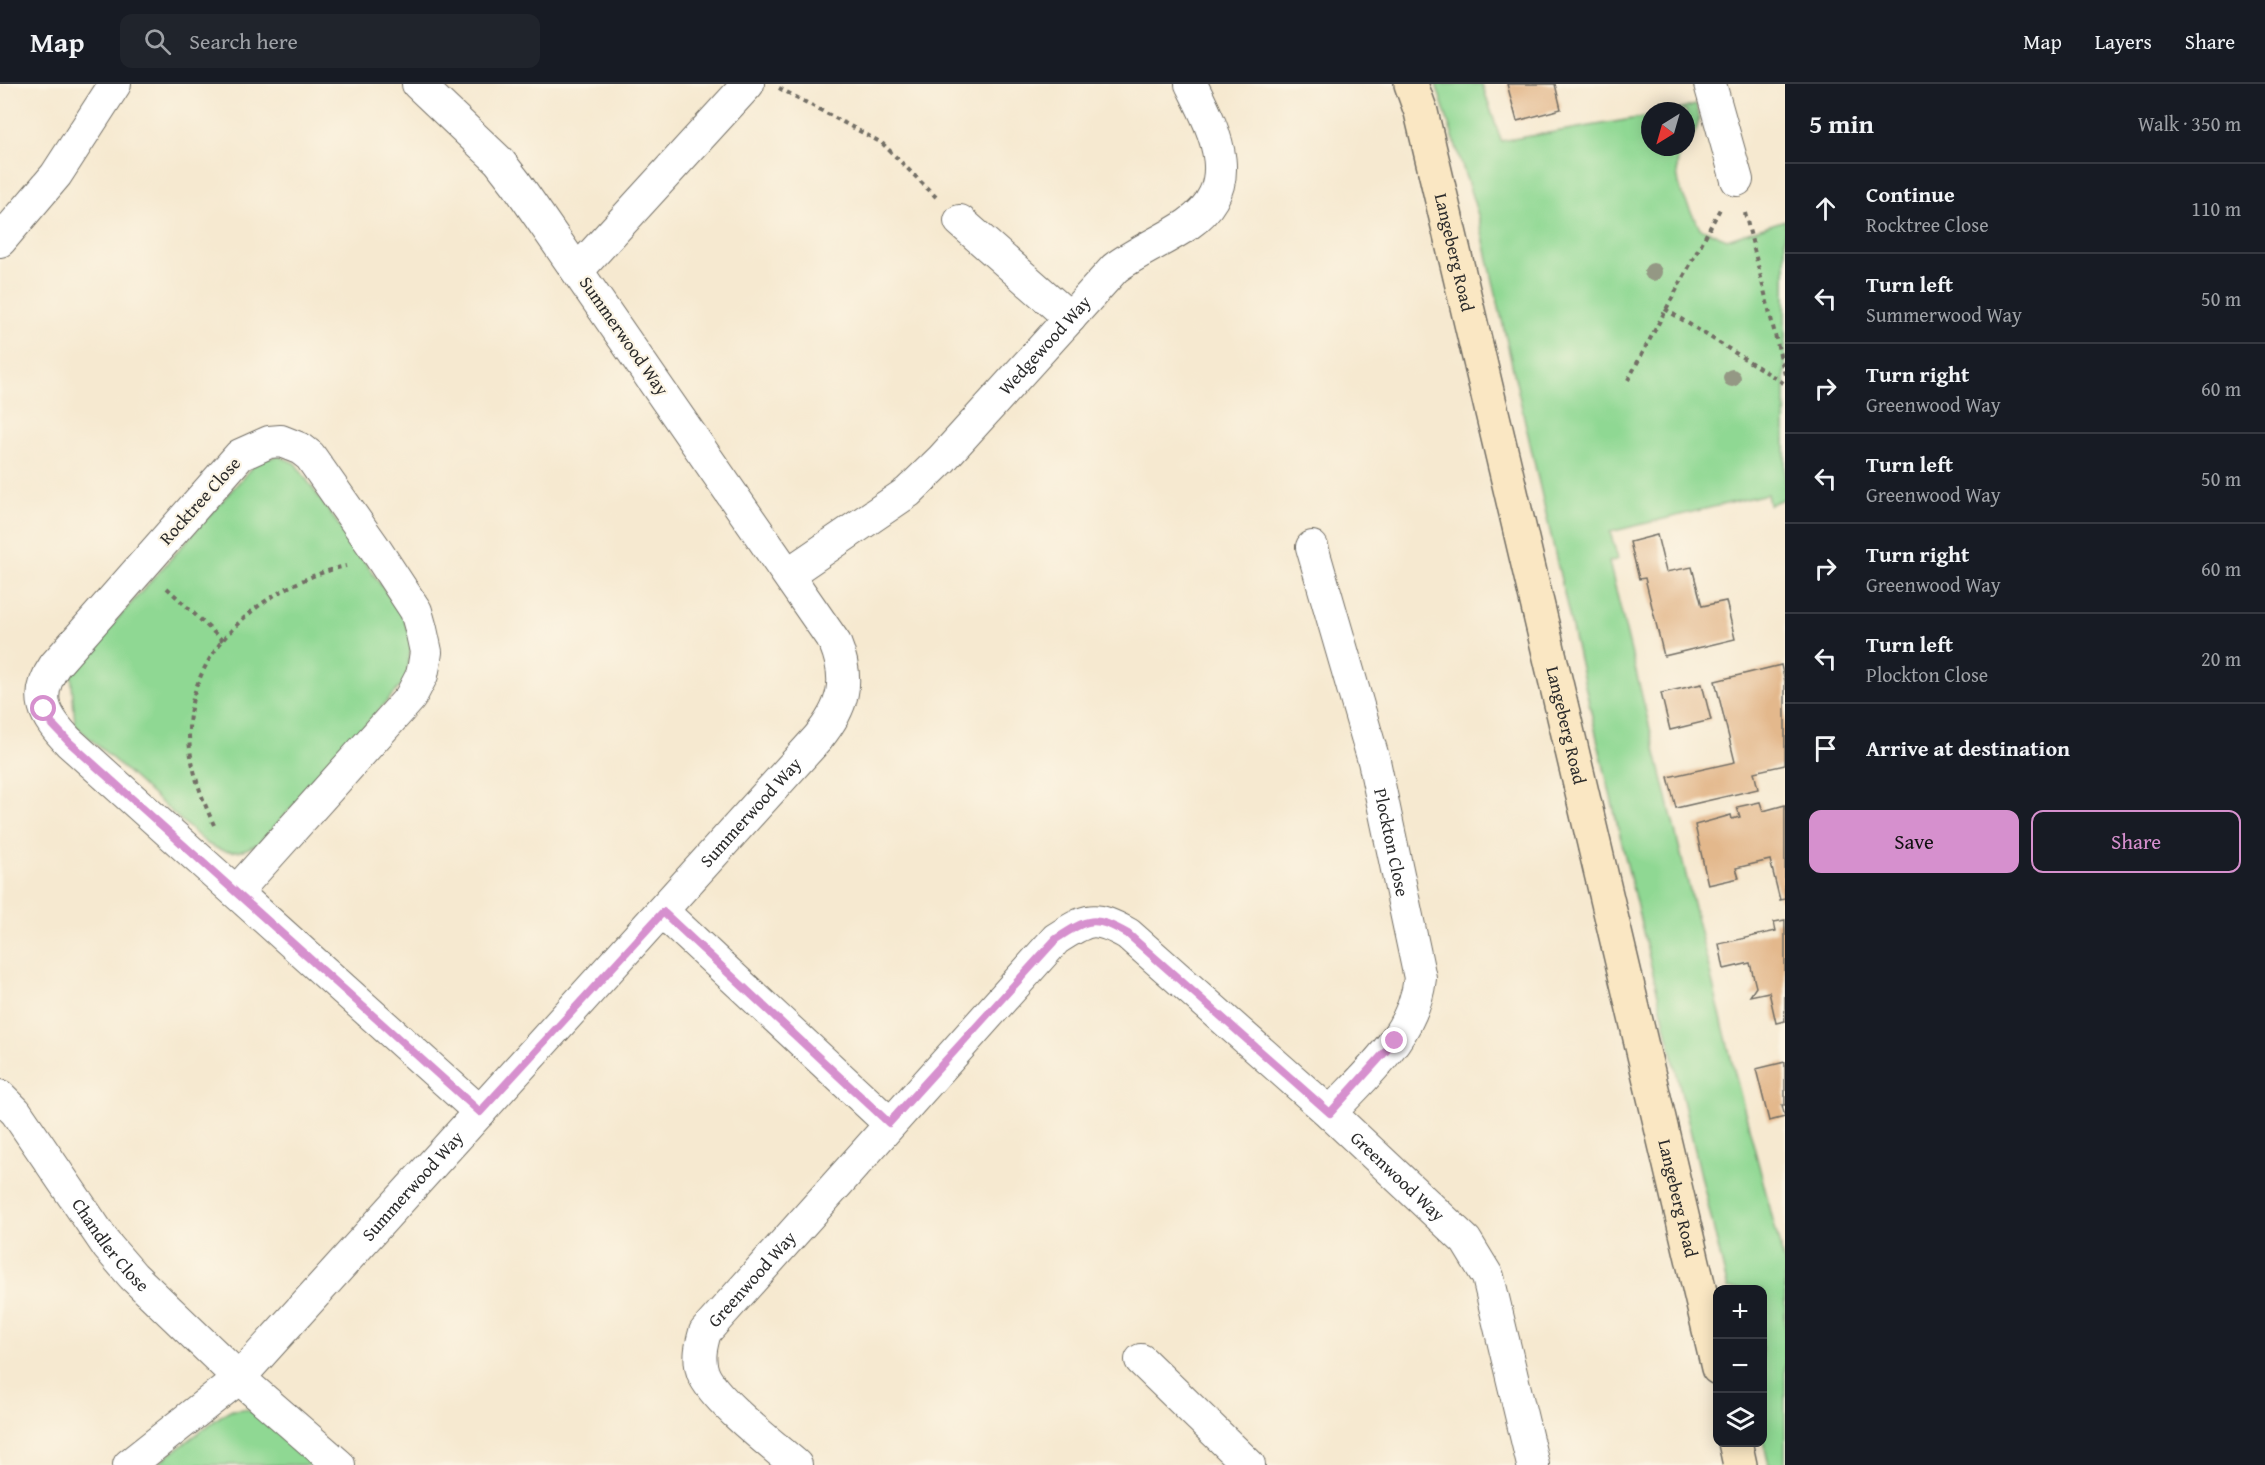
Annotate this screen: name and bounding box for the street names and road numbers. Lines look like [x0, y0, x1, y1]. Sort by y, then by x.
street label: Langeberg Road [1428, 190, 1482, 314]
street label: Summerwood Way [573, 270, 676, 401]
street label: Wedgewood Way [992, 289, 1097, 401]
street label: Rocktree Close [153, 451, 247, 551]
street label: Langeberg Road [1540, 663, 1594, 787]
street label: Summerwood Way [693, 751, 807, 873]
street label: Plockton Close [1367, 786, 1416, 899]
street label: Summerwood Way [355, 1125, 469, 1247]
street label: Greenwood Way [1344, 1125, 1451, 1228]
street label: Langeberg Road [1651, 1136, 1705, 1260]
street label: Chandler Close [66, 1193, 156, 1298]
street label: Greenwood Way [701, 1225, 802, 1333]

